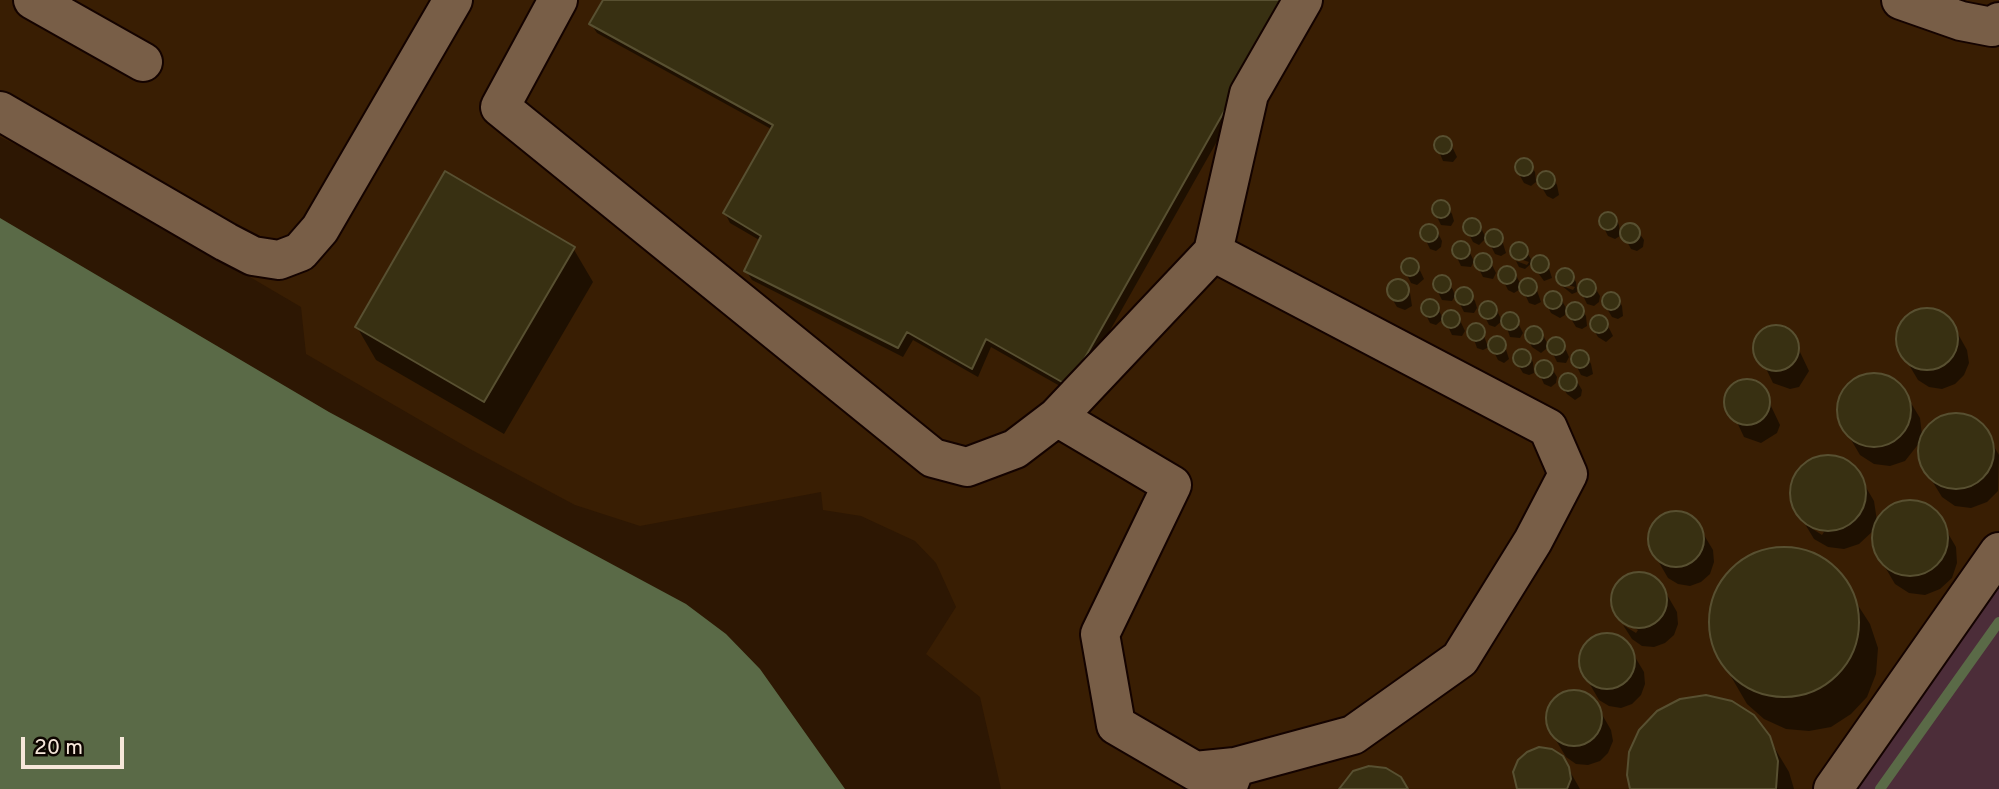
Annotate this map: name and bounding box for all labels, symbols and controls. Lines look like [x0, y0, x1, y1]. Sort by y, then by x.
scale bar [24, 722, 128, 766]
text: 20 m [34, 735, 83, 762]

